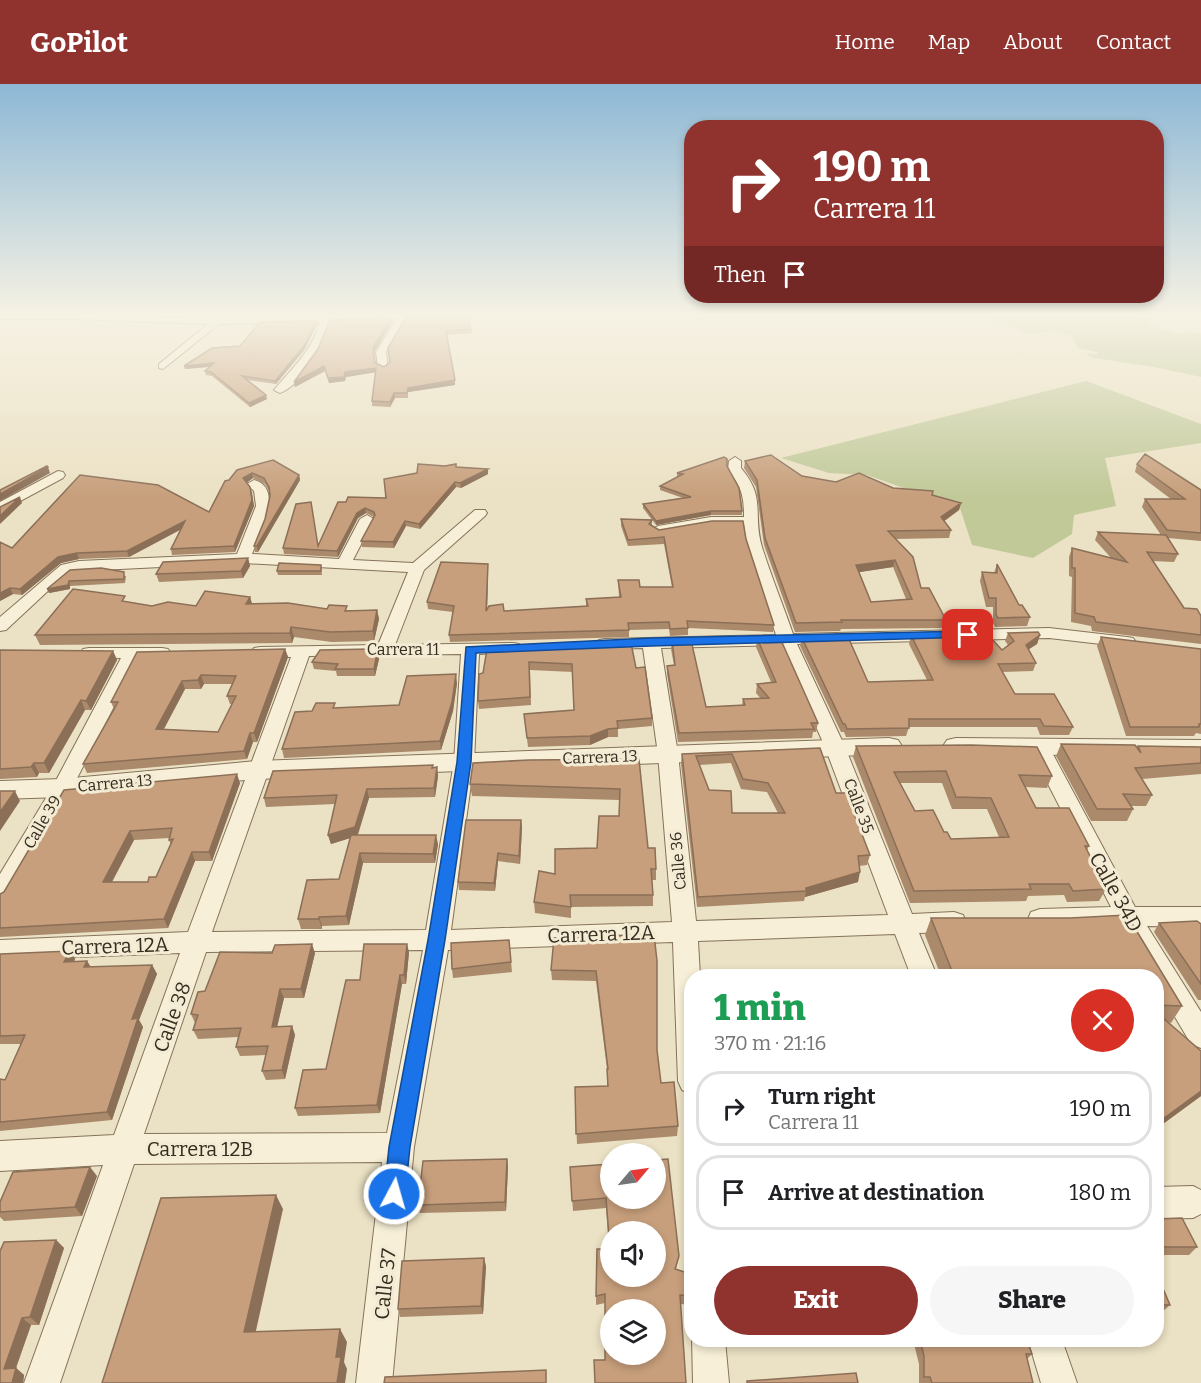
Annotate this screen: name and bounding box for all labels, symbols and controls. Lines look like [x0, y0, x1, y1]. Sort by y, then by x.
text: GoPilot [30, 26, 128, 59]
text: Home [835, 29, 895, 55]
text: Map [928, 29, 970, 55]
text: About [1003, 29, 1063, 55]
text: Contact [1096, 29, 1171, 55]
text: 190 m [813, 142, 930, 192]
icon: right [714, 144, 792, 222]
text: Carrera 11 [813, 193, 935, 225]
icon: arrive [778, 258, 811, 291]
text: Then [714, 261, 766, 288]
pin [942, 609, 993, 660]
icon: arrive [951, 618, 984, 651]
street label: Carrera 11 [367, 640, 440, 659]
street label: Carrera 13 [562, 746, 638, 768]
street label: Carrera 13 [77, 770, 153, 796]
street label: Calle 35 [840, 776, 878, 836]
street label: Calle 39 [19, 792, 65, 852]
street label: Calle 36 [666, 831, 690, 891]
street label: Calle 34D [1084, 848, 1148, 936]
street label: Carrera 12A [547, 920, 656, 948]
street label: Carrera 12A [61, 932, 170, 960]
street label: Calle 38 [148, 978, 196, 1056]
text: 1 min [714, 986, 806, 1030]
button: close [1071, 989, 1134, 1052]
text: 370 m · 21:16 [714, 1031, 826, 1055]
text: Turn right [768, 1083, 876, 1110]
icon: right [717, 1092, 750, 1125]
text: 190 m [1070, 1095, 1131, 1122]
text: Carrera 11 [768, 1110, 859, 1134]
street label: Carrera 12B [147, 1137, 253, 1161]
north arrow [600, 1143, 666, 1209]
map controls [600, 1143, 666, 1365]
position arrow [362, 1162, 426, 1226]
icon: arrive [717, 1176, 750, 1209]
text: Arrive at destination [768, 1179, 984, 1206]
text: 180 m [1069, 1179, 1131, 1206]
button: sound [600, 1221, 666, 1287]
street label: Calle 37 [369, 1247, 401, 1321]
button: Exit [714, 1266, 918, 1335]
button: Share [930, 1266, 1134, 1335]
button: layers [600, 1299, 666, 1365]

